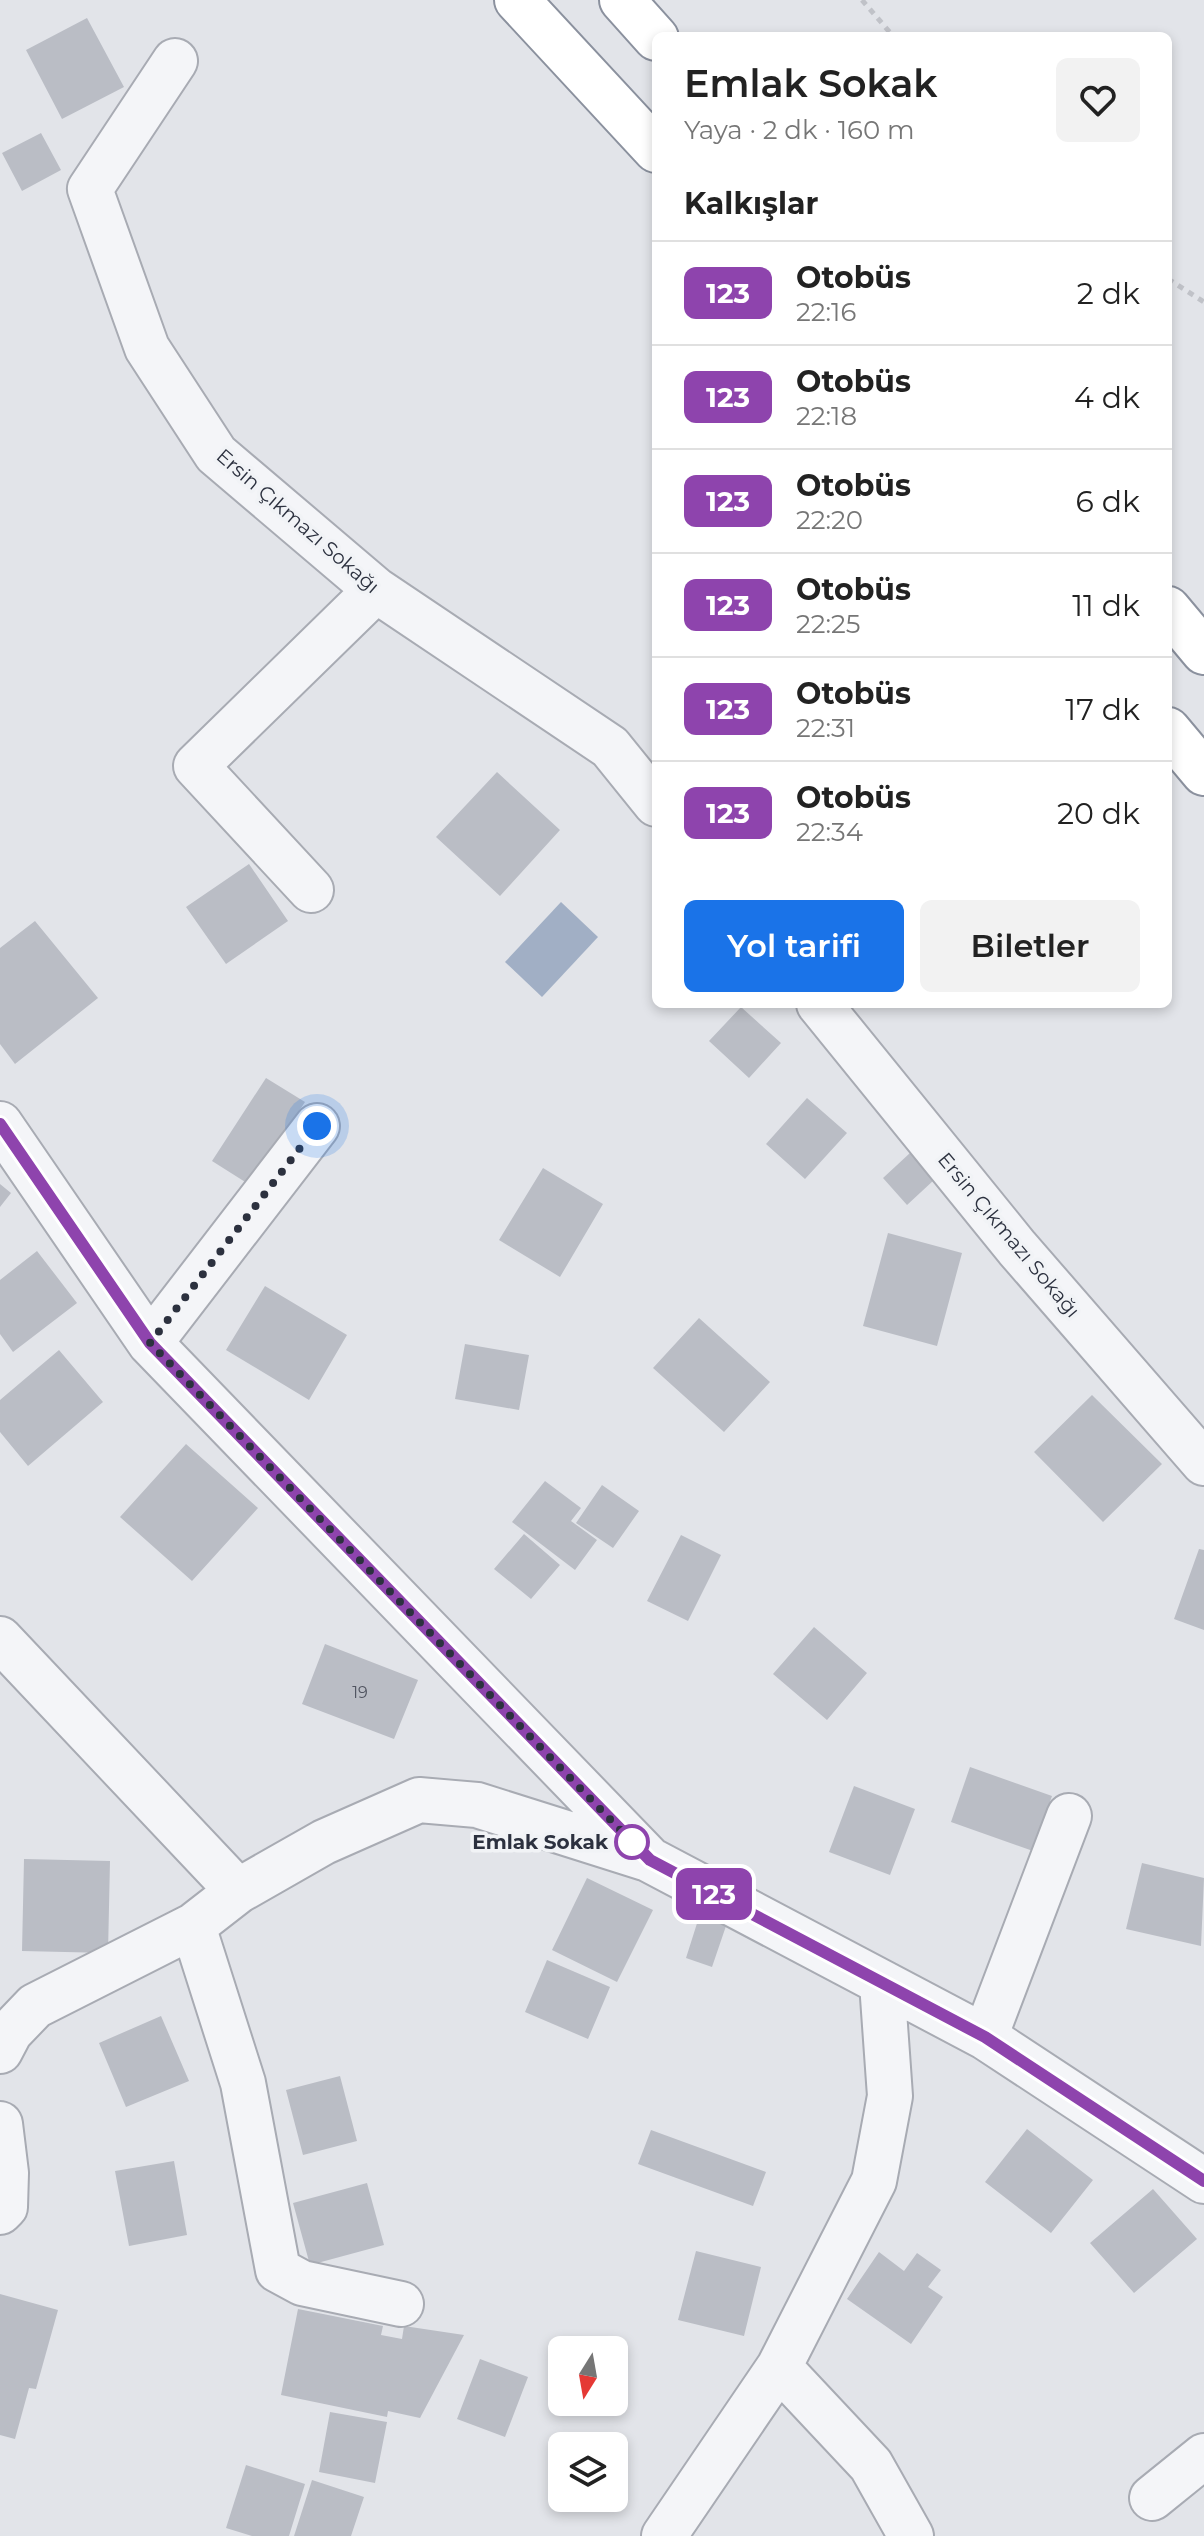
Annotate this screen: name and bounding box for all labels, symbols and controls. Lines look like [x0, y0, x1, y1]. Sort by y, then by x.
button: heart [1056, 58, 1140, 142]
text: Emlak Sokak [684, 60, 938, 107]
text: Yaya · 2 dk · 160 m [684, 114, 915, 146]
text: Kalkışlar [684, 185, 818, 222]
text: Otobüs [796, 259, 911, 296]
text: 2 dk [1077, 275, 1140, 312]
text: 123 [706, 276, 750, 310]
text: 22:16 [796, 296, 856, 328]
text: Otobüs [796, 363, 911, 400]
text: 4 dk [1074, 379, 1140, 416]
text: 123 [706, 380, 750, 414]
text: 22:18 [796, 400, 857, 432]
street label: Ersin Çıkmazı Sokağı [212, 444, 384, 598]
text: Otobüs [796, 467, 911, 504]
text: 6 dk [1076, 483, 1140, 520]
text: 123 [706, 484, 750, 518]
text: 22:20 [796, 504, 863, 536]
text: Otobüs [796, 571, 911, 608]
text: 11 dk [1072, 587, 1140, 624]
text: 123 [706, 588, 750, 622]
text: 22:25 [796, 608, 861, 640]
text: Otobüs [796, 675, 911, 712]
text: 17 dk [1065, 691, 1140, 728]
text: 123 [706, 692, 750, 726]
text: 22:31 [796, 712, 855, 744]
text: Otobüs [796, 779, 911, 816]
text: 20 dk [1057, 795, 1140, 832]
text: 123 [706, 796, 750, 830]
text: 22:34 [796, 816, 863, 848]
button: Yol tarifi [684, 900, 904, 992]
button: Biletler [920, 900, 1140, 992]
your location [297, 1106, 337, 1146]
street label: Ersin Çıkmazı Sokağı [933, 1148, 1085, 1322]
house number: 19 [352, 1683, 368, 1702]
marker: Emlak Sokak [615, 1825, 649, 1859]
place label: Emlak Sokak [472, 1830, 609, 1854]
line badge: 123 [668, 1868, 760, 1920]
text: 123 [692, 1877, 736, 1911]
north arrow [548, 2336, 628, 2416]
map controls [548, 2336, 628, 2512]
button: layers [548, 2432, 628, 2512]

